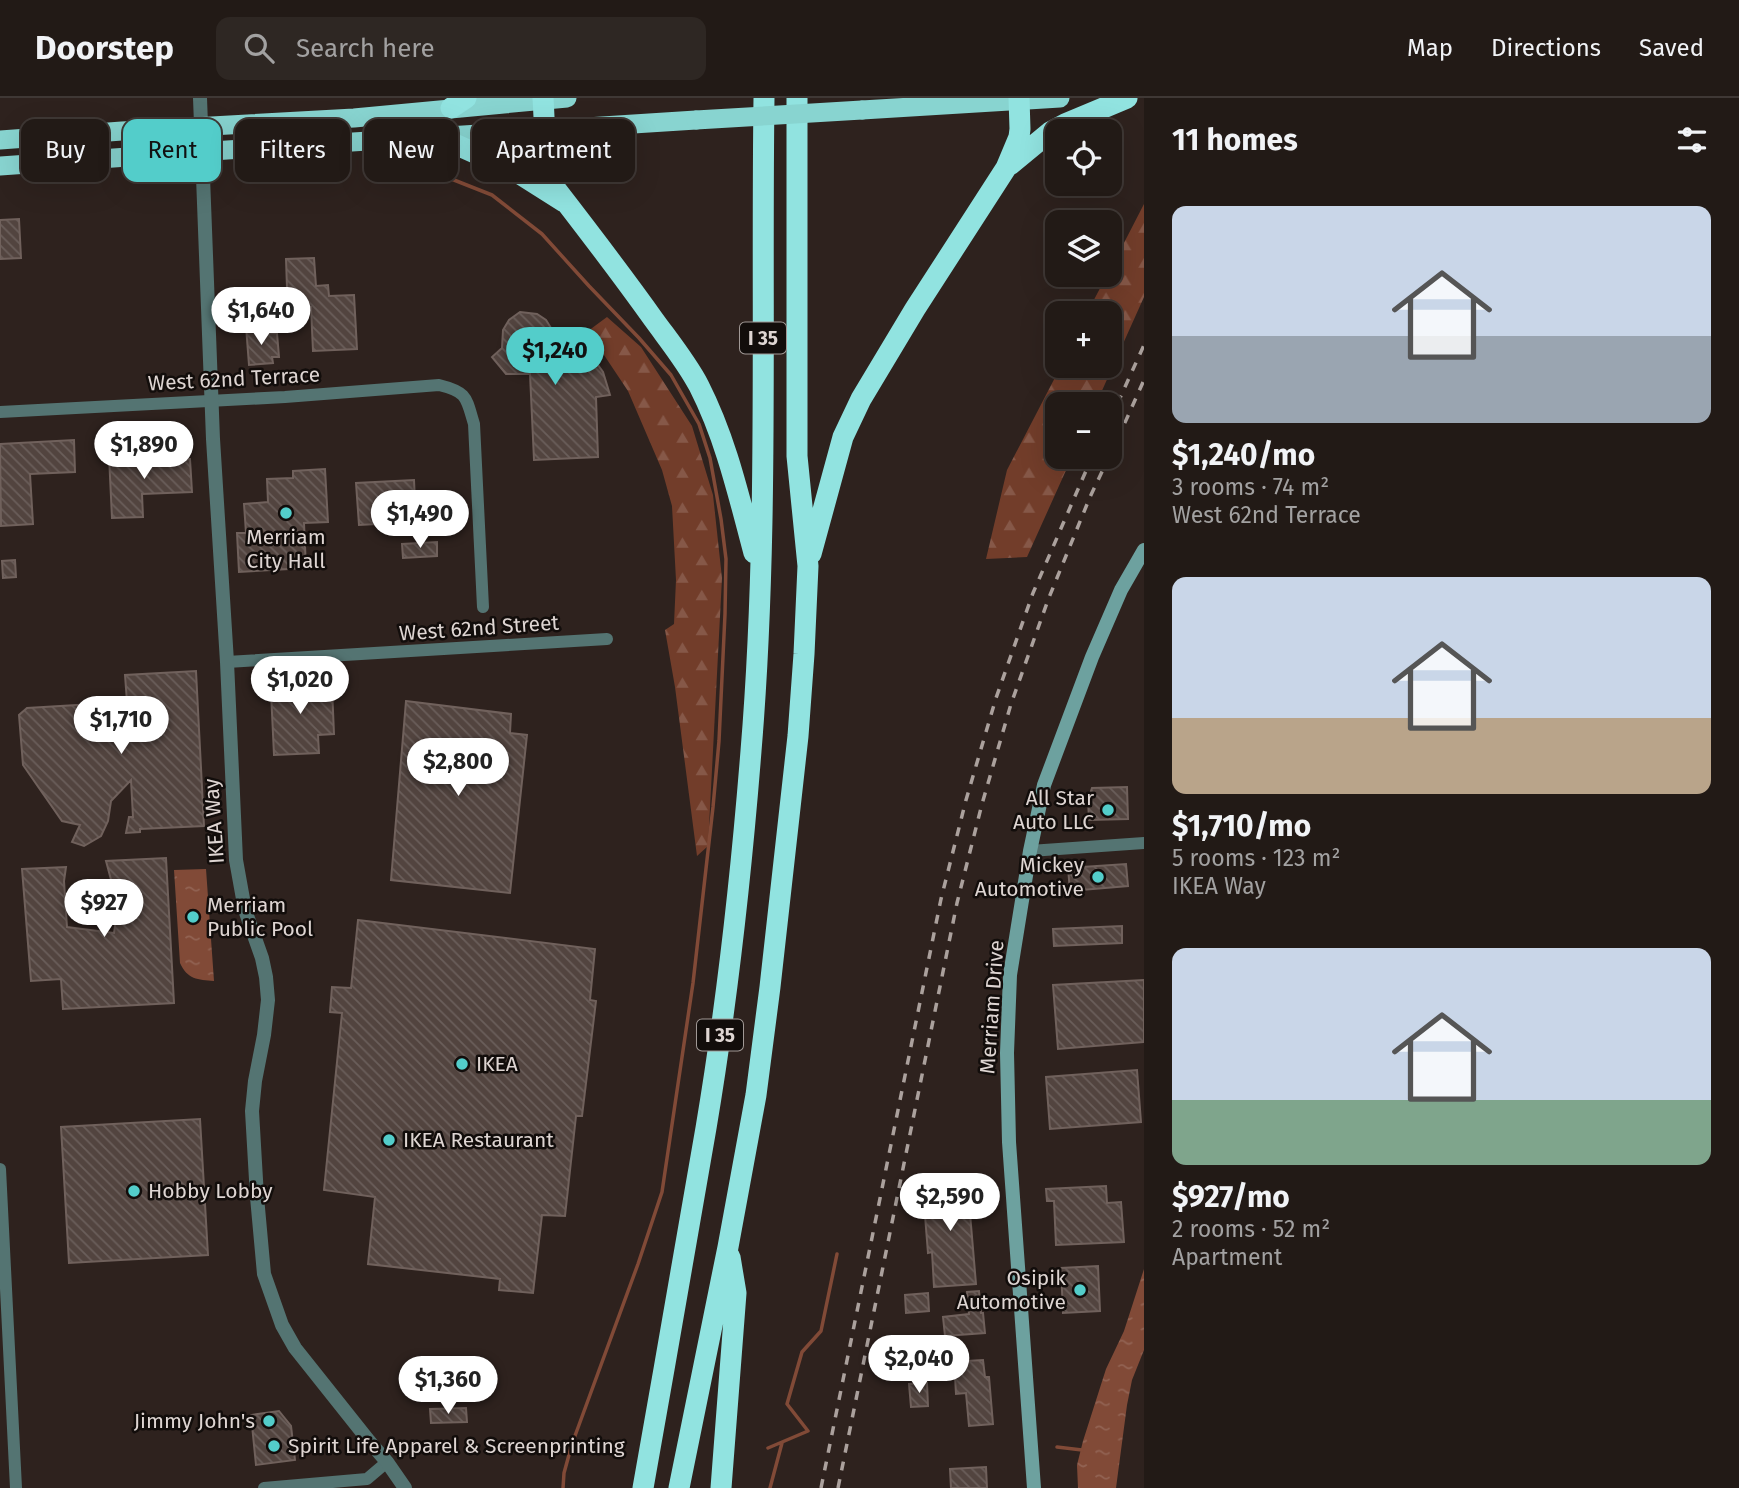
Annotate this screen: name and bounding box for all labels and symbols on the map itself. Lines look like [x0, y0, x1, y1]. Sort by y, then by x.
pin: $1,640 [204, 288, 318, 347]
road number: I 35 [740, 322, 786, 354]
pin: $1,240 [498, 328, 612, 387]
street label: West 62nd Terrace [147, 362, 321, 396]
pin: $1,890 [87, 422, 201, 481]
pin: $1,490 [363, 490, 477, 550]
marker: Merriam City Hall [278, 505, 294, 521]
place label: Merriam City Hall [246, 524, 326, 574]
street label: West 62nd Street [398, 609, 560, 647]
pin: $1,020 [243, 656, 357, 716]
pin: $1,710 [64, 696, 178, 756]
pin: $2,800 [401, 738, 515, 798]
street label: IKEA Way [198, 777, 230, 865]
place label: All Star Auto LLC [1013, 785, 1094, 835]
marker: All Star Auto LLC [1100, 802, 1116, 818]
place label: Mickey Automotive [975, 852, 1085, 902]
marker: Mickey Automotive [1090, 869, 1106, 885]
pin: $927 [63, 880, 145, 939]
place label: Merriam Public Pool [207, 892, 313, 942]
marker: Merriam Public Pool [185, 909, 201, 925]
street label: Merriam Drive [974, 939, 1010, 1075]
road number: I 35 [697, 1020, 743, 1051]
place label: IKEA [476, 1051, 518, 1077]
marker: IKEA [454, 1056, 470, 1072]
place label: IKEA Restaurant [403, 1127, 554, 1153]
marker: IKEA Restaurant [381, 1132, 397, 1148]
pin: $2,590 [893, 1174, 1007, 1233]
place label: Hobby Lobby [148, 1178, 273, 1204]
marker: Hobby Lobby [126, 1183, 142, 1199]
place label: Osipik Automotive [957, 1265, 1066, 1315]
marker: Osipik Automotive [1072, 1282, 1088, 1298]
pin: $2,040 [862, 1336, 976, 1395]
pin: $1,360 [391, 1356, 505, 1416]
place label: Jimmy John's [134, 1408, 255, 1434]
marker: Jimmy John's [261, 1413, 277, 1429]
place label: Spirit Life Apparel & Screenprinting [288, 1433, 625, 1459]
marker: Spirit Life Apparel & Screenprinting [266, 1438, 282, 1454]

